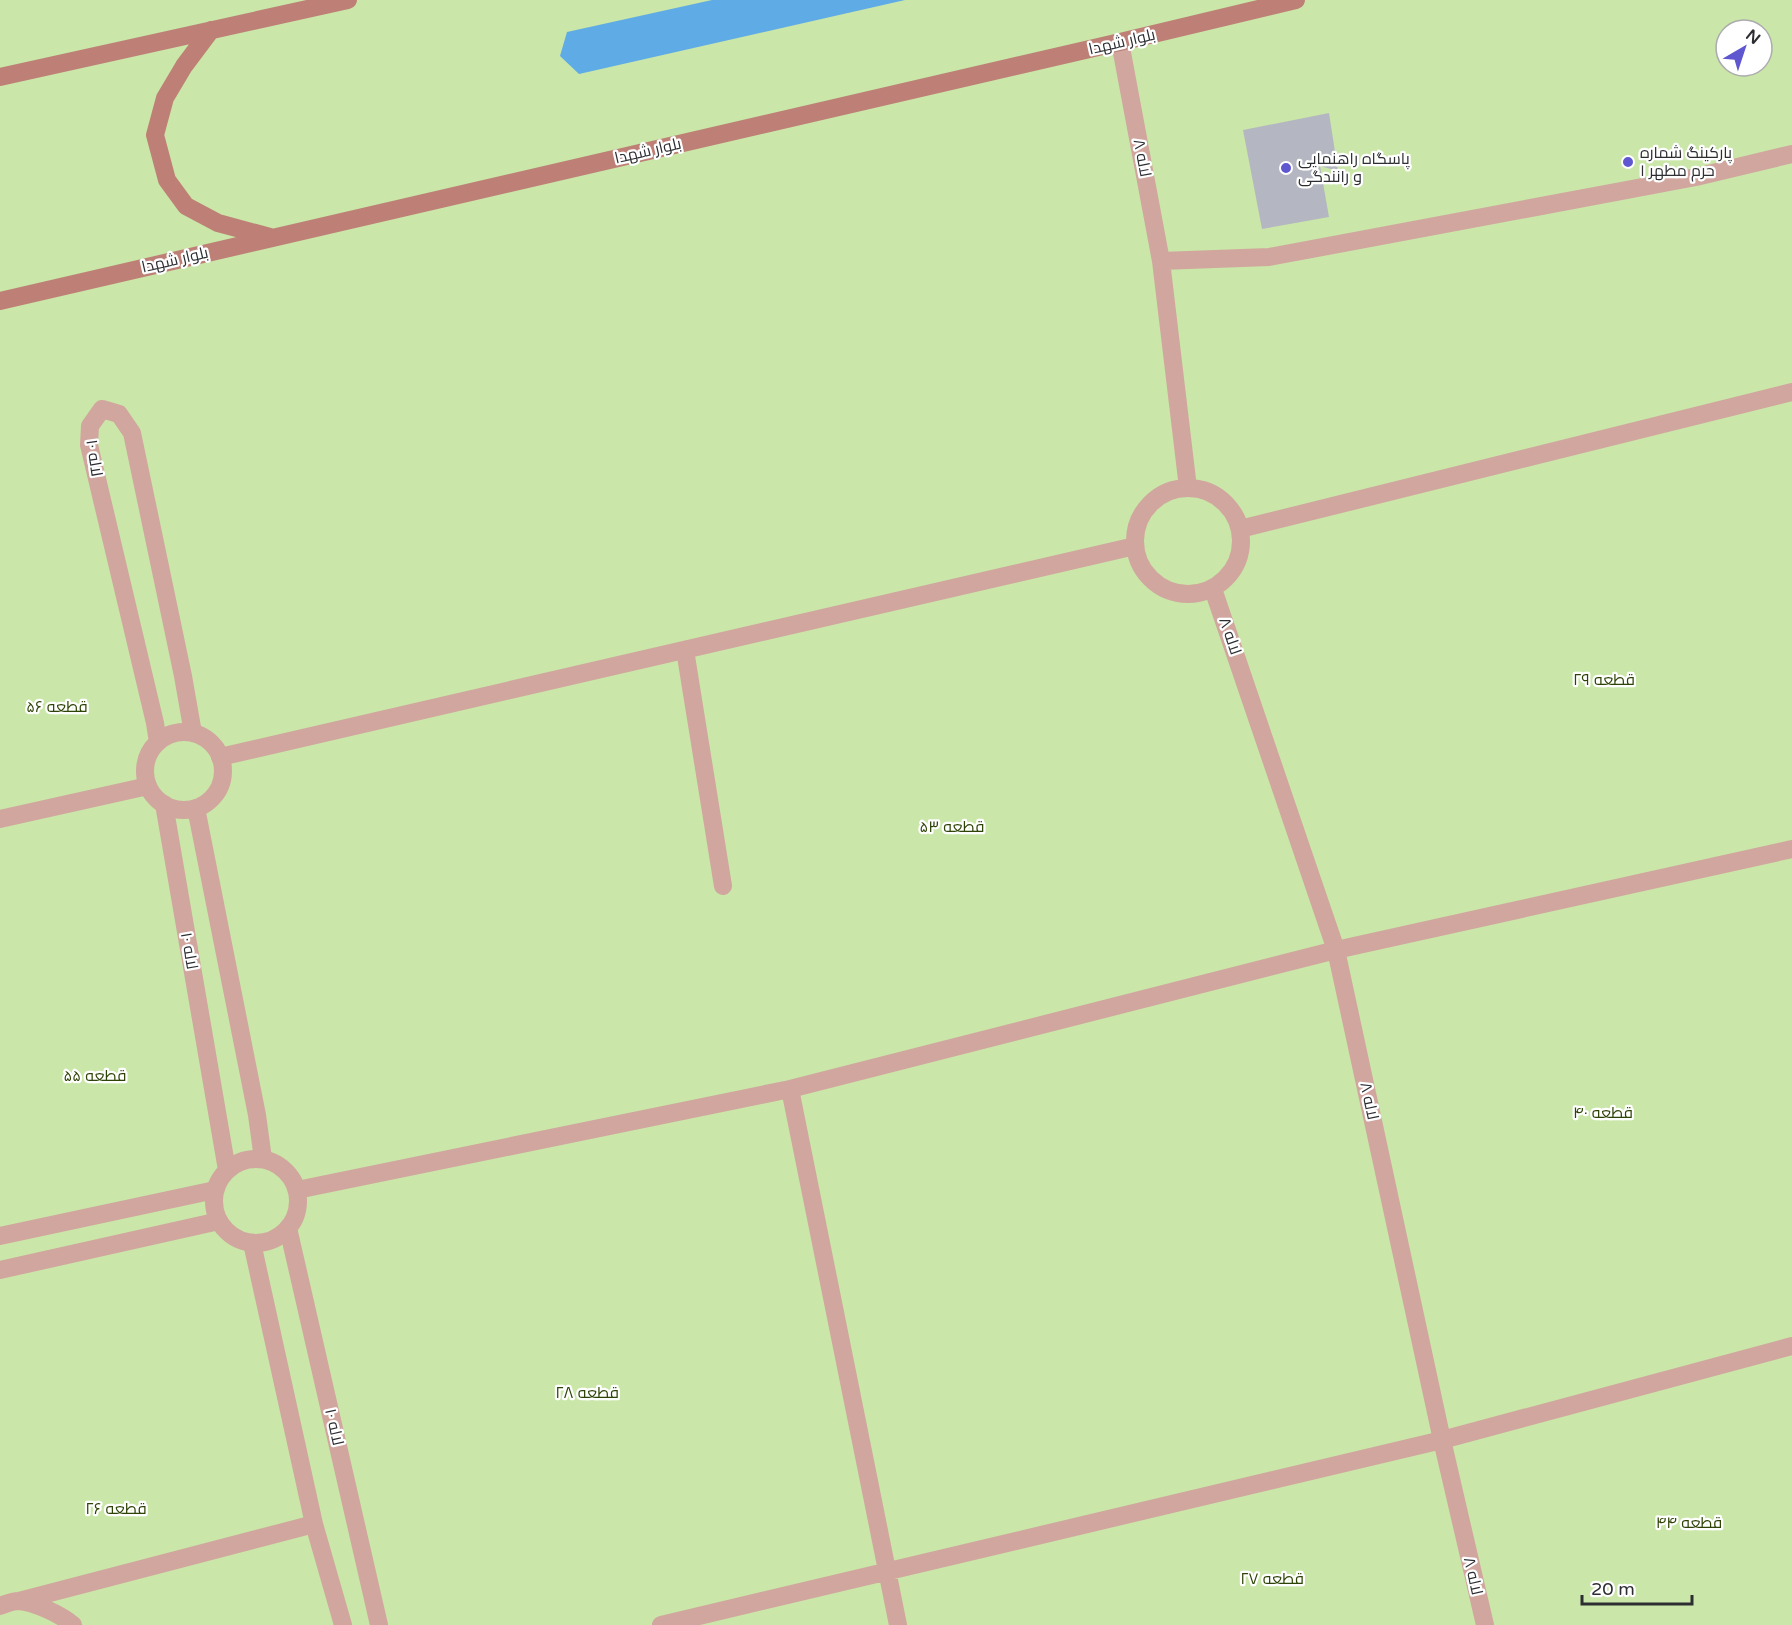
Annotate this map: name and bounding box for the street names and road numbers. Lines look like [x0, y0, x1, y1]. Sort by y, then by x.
street label: بلوار شهدا [1087, 25, 1157, 59]
street label: بلوار شهدا [613, 134, 683, 168]
street label: لاله ۸ [1129, 137, 1155, 179]
street label: بلوار شهدا [140, 243, 210, 277]
street label: لاله ۱۰ [81, 438, 107, 478]
street label: لاله ۸ [1214, 615, 1246, 657]
street label: لاله ۱۰ [176, 931, 202, 971]
street label: لاله ۸ [1355, 1080, 1383, 1122]
street label: لاله ۱۰ [320, 1407, 348, 1447]
street label: لاله ۸ [1459, 1555, 1487, 1597]

